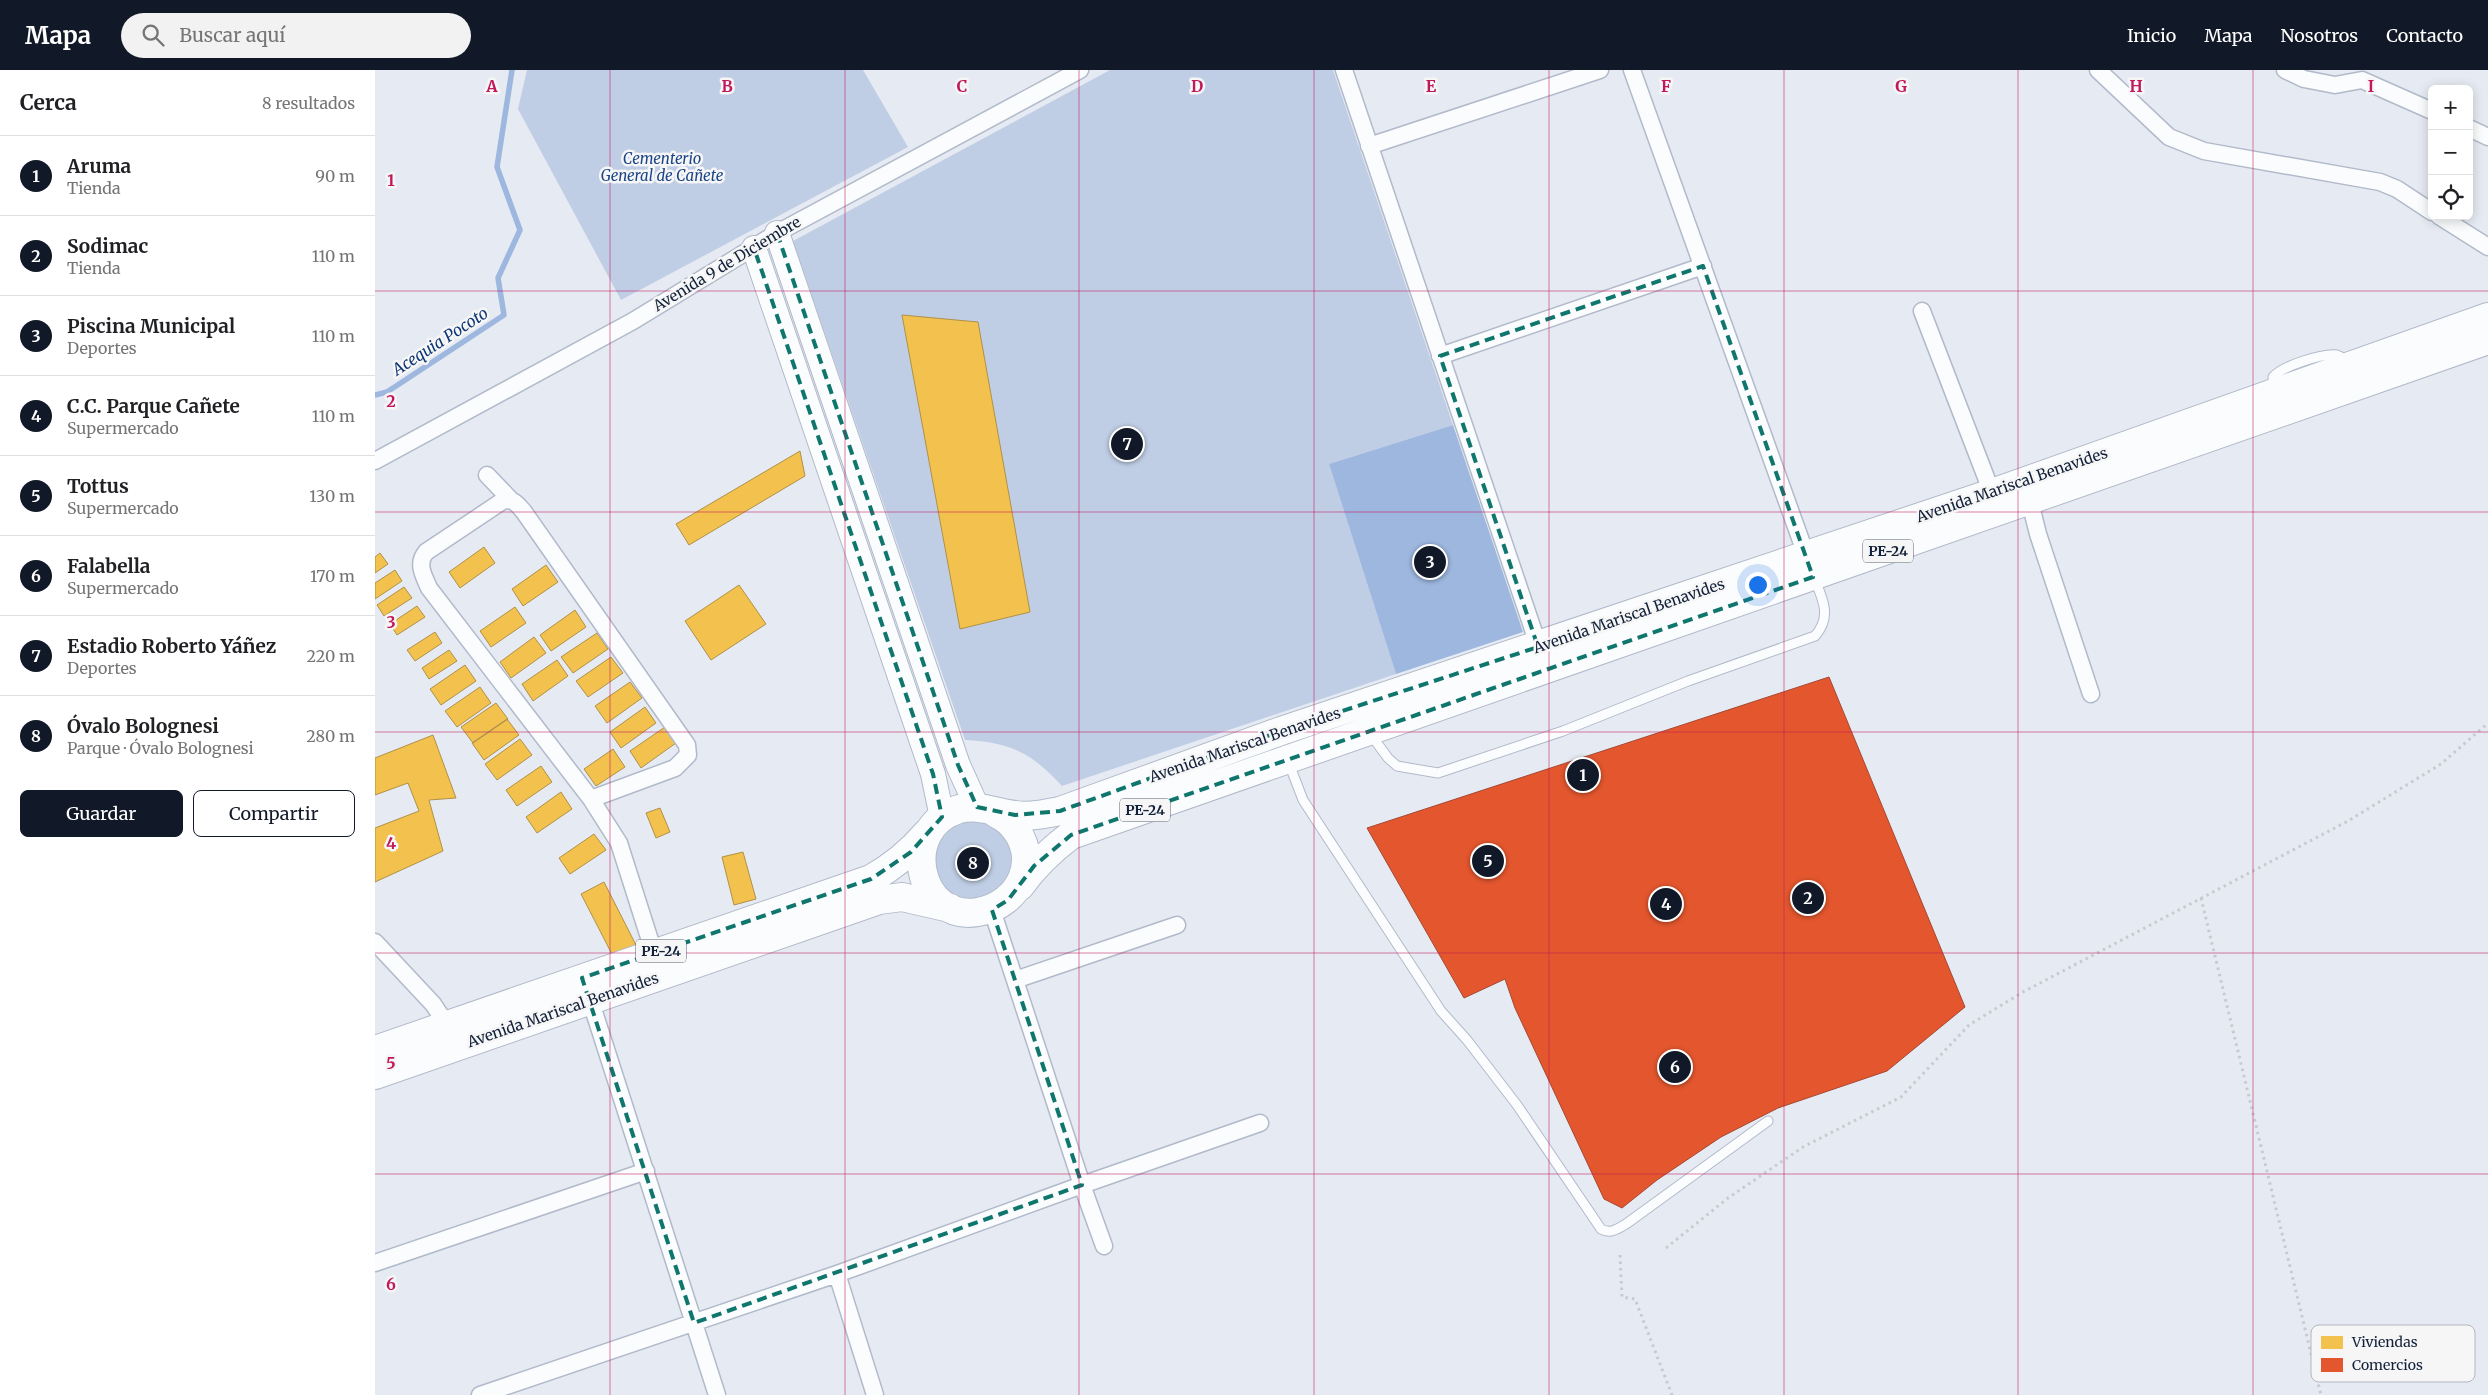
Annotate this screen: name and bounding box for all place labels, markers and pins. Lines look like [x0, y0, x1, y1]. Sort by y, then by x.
pin: 7 [1111, 425, 1143, 463]
pin: 3 [1414, 543, 1446, 581]
pin: 1 [1567, 756, 1599, 794]
pin: 5 [1472, 842, 1504, 880]
pin: 8 [957, 844, 989, 882]
pin: 2 [1792, 879, 1824, 917]
pin: 4 [1650, 885, 1682, 923]
pin: 6 [1659, 1048, 1691, 1086]

